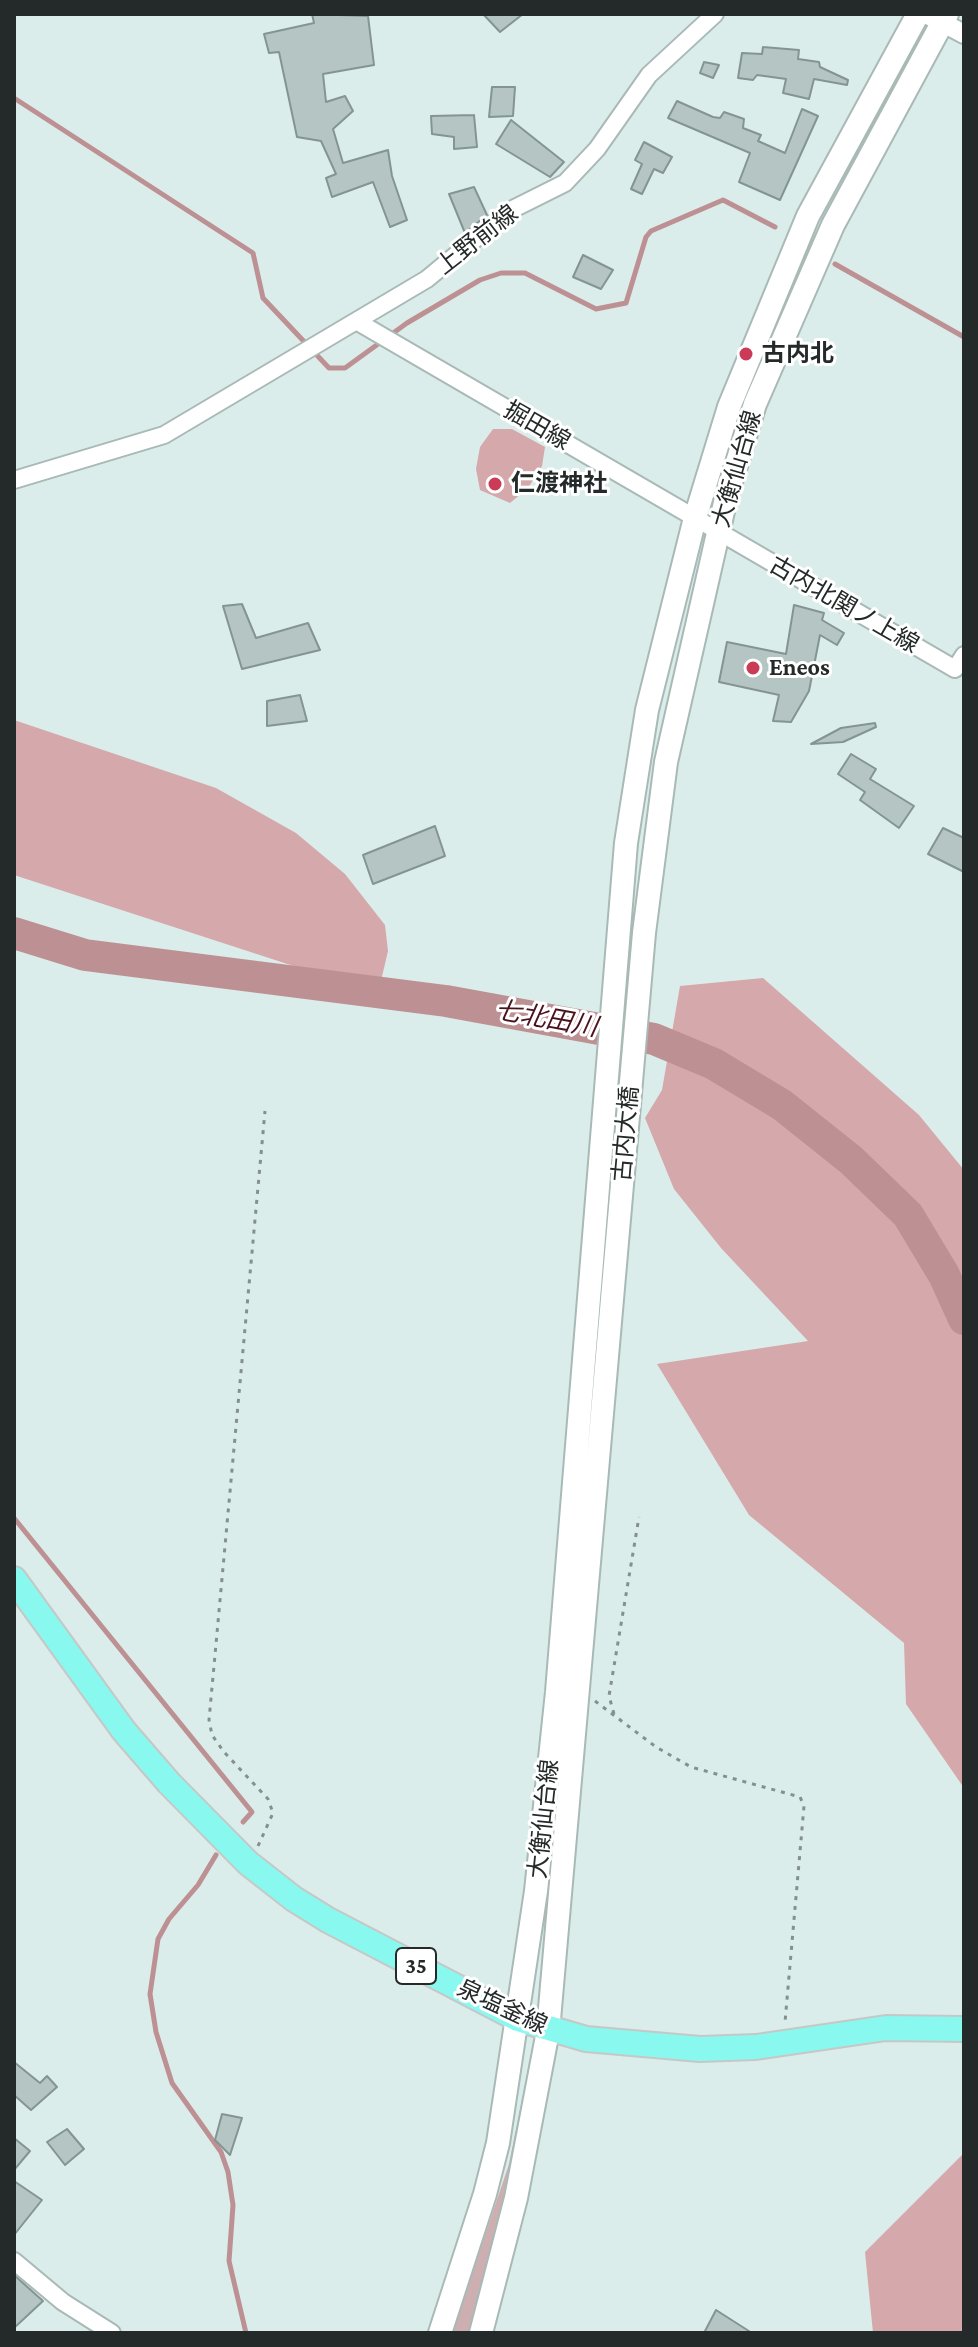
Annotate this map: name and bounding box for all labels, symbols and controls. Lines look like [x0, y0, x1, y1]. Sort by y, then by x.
street label: 上野前線 [430, 199, 524, 281]
place label: 古内北 [762, 340, 834, 368]
marker: 古内北 [737, 345, 755, 363]
street label: 掘田線 [499, 396, 575, 456]
street label: 大衡仙台線 [707, 407, 767, 531]
place label: 仁渡神社 [511, 470, 607, 498]
marker: 仁渡神社 [486, 475, 504, 493]
street label: 古内北関ノ上線 [764, 551, 924, 659]
place label: Eneos [769, 654, 830, 682]
marker: Eneos [744, 659, 762, 677]
water label: 七北田川 [492, 995, 600, 1043]
street label: 古内大橋 [607, 1085, 645, 1183]
street label: 大衡仙台線 [523, 1758, 565, 1880]
road number: 35 [396, 1948, 436, 1984]
street label: 泉塩釜線 [452, 1974, 552, 2040]

